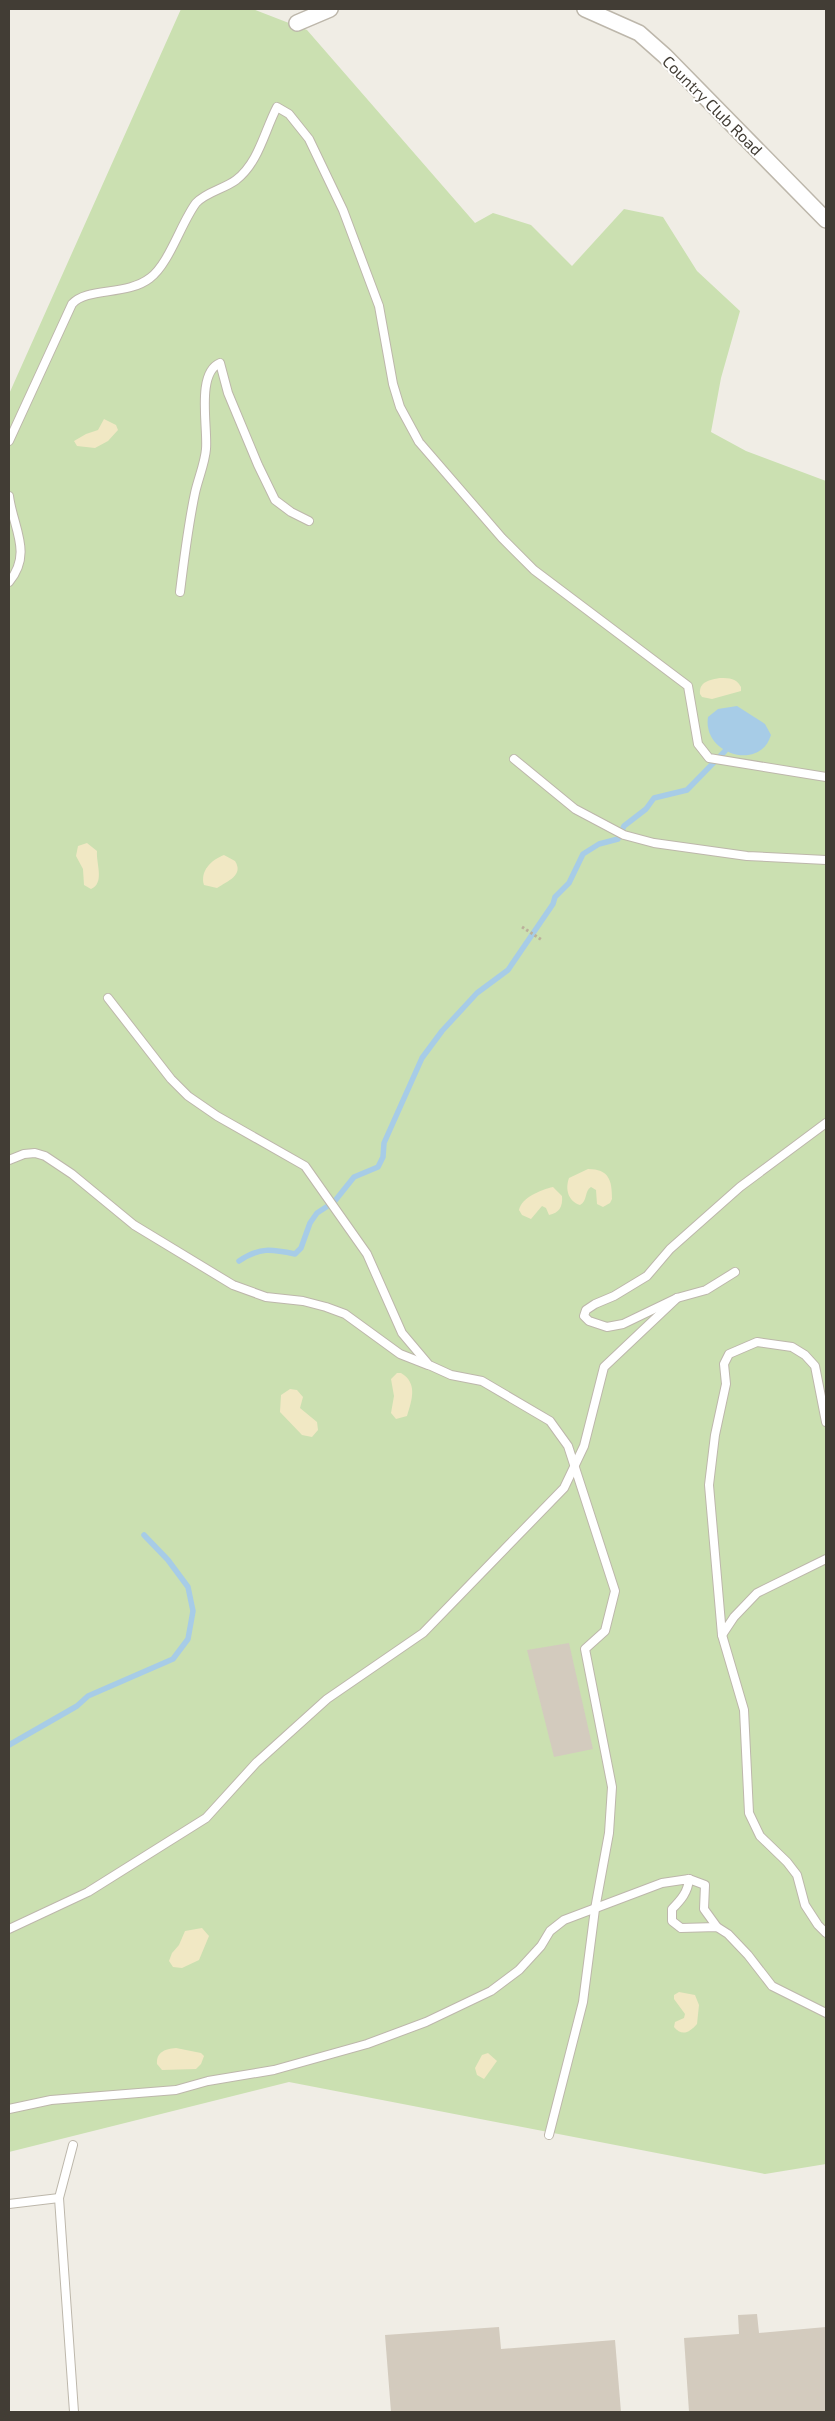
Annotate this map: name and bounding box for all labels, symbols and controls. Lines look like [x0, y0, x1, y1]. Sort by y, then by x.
street label: Country Club Road [659, 51, 767, 159]

